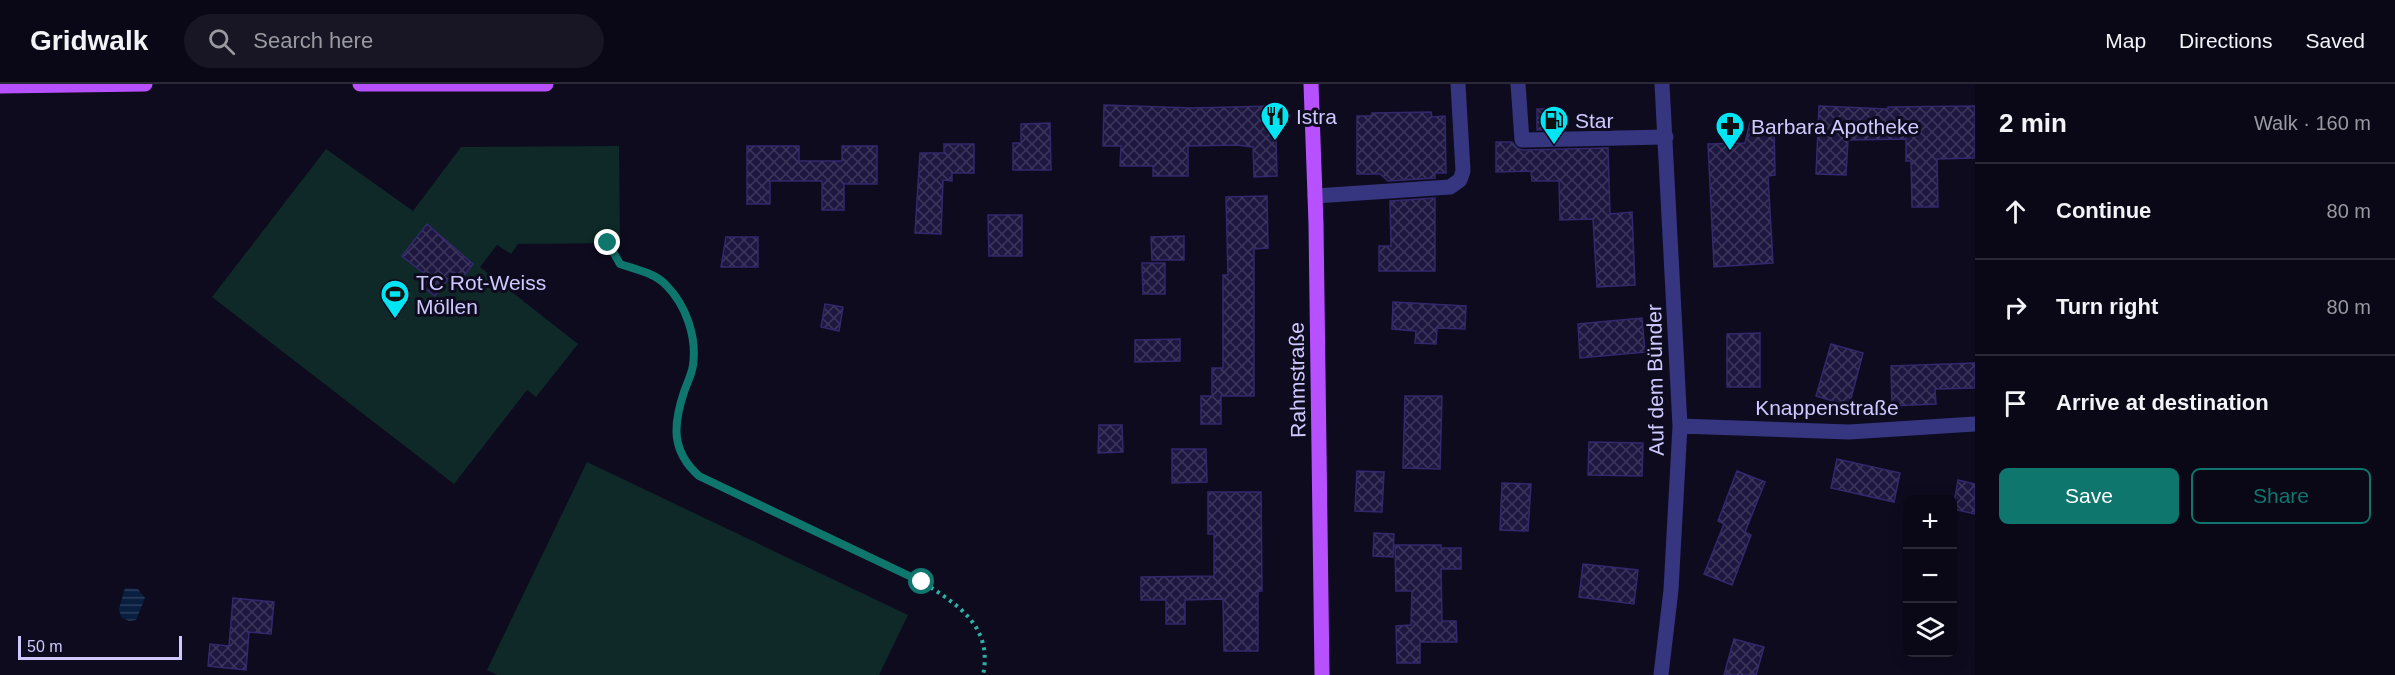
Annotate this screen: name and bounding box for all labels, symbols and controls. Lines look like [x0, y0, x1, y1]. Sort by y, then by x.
search box [184, 14, 604, 68]
text: Gridwalk [30, 25, 148, 56]
icon: search [205, 25, 238, 58]
text: Search here [253, 28, 373, 53]
text: Map [2105, 29, 2146, 52]
text: Directions [2179, 29, 2272, 52]
text: Saved [2305, 29, 2365, 52]
restaurant icon: Istra [1259, 100, 1291, 142]
fuel station icon: Star [1538, 104, 1570, 146]
place label: Istra [1296, 105, 1337, 128]
text: 2 min [1999, 108, 2067, 138]
place label: Star [1575, 109, 1614, 132]
pharmacy icon: Barbara Apotheke [1714, 110, 1746, 152]
text: Walk · 160 m [2254, 112, 2371, 134]
place label: Barbara Apotheke [1751, 115, 1919, 138]
icon: ahead [1999, 195, 2032, 228]
text: Continue [2056, 198, 2151, 223]
text: 80 m [2327, 200, 2371, 222]
route end [594, 229, 620, 255]
place label: TC Rot-Weiss Möllen [416, 271, 546, 318]
sports icon: TC Rot-Weiss Möllen [379, 278, 411, 320]
icon: right [1999, 291, 2032, 324]
text: Turn right [2056, 294, 2158, 319]
text: 80 m [2327, 296, 2371, 318]
street label: Auf dem Bünder [1642, 304, 1668, 456]
street label: Rahmstraße [1284, 322, 1310, 438]
icon: arrive [1999, 387, 2032, 420]
text: Arrive at destination [2056, 390, 2269, 415]
street label: Knappenstraße [1755, 396, 1899, 419]
button: Save [1999, 468, 2179, 524]
button: Share [2191, 468, 2371, 524]
map controls [1903, 495, 1957, 657]
button: + [1903, 495, 1957, 549]
button: − [1903, 549, 1957, 603]
route start [908, 568, 934, 594]
button: layers [1903, 603, 1957, 657]
scale bar [18, 633, 182, 660]
text: 50 m [27, 638, 63, 655]

